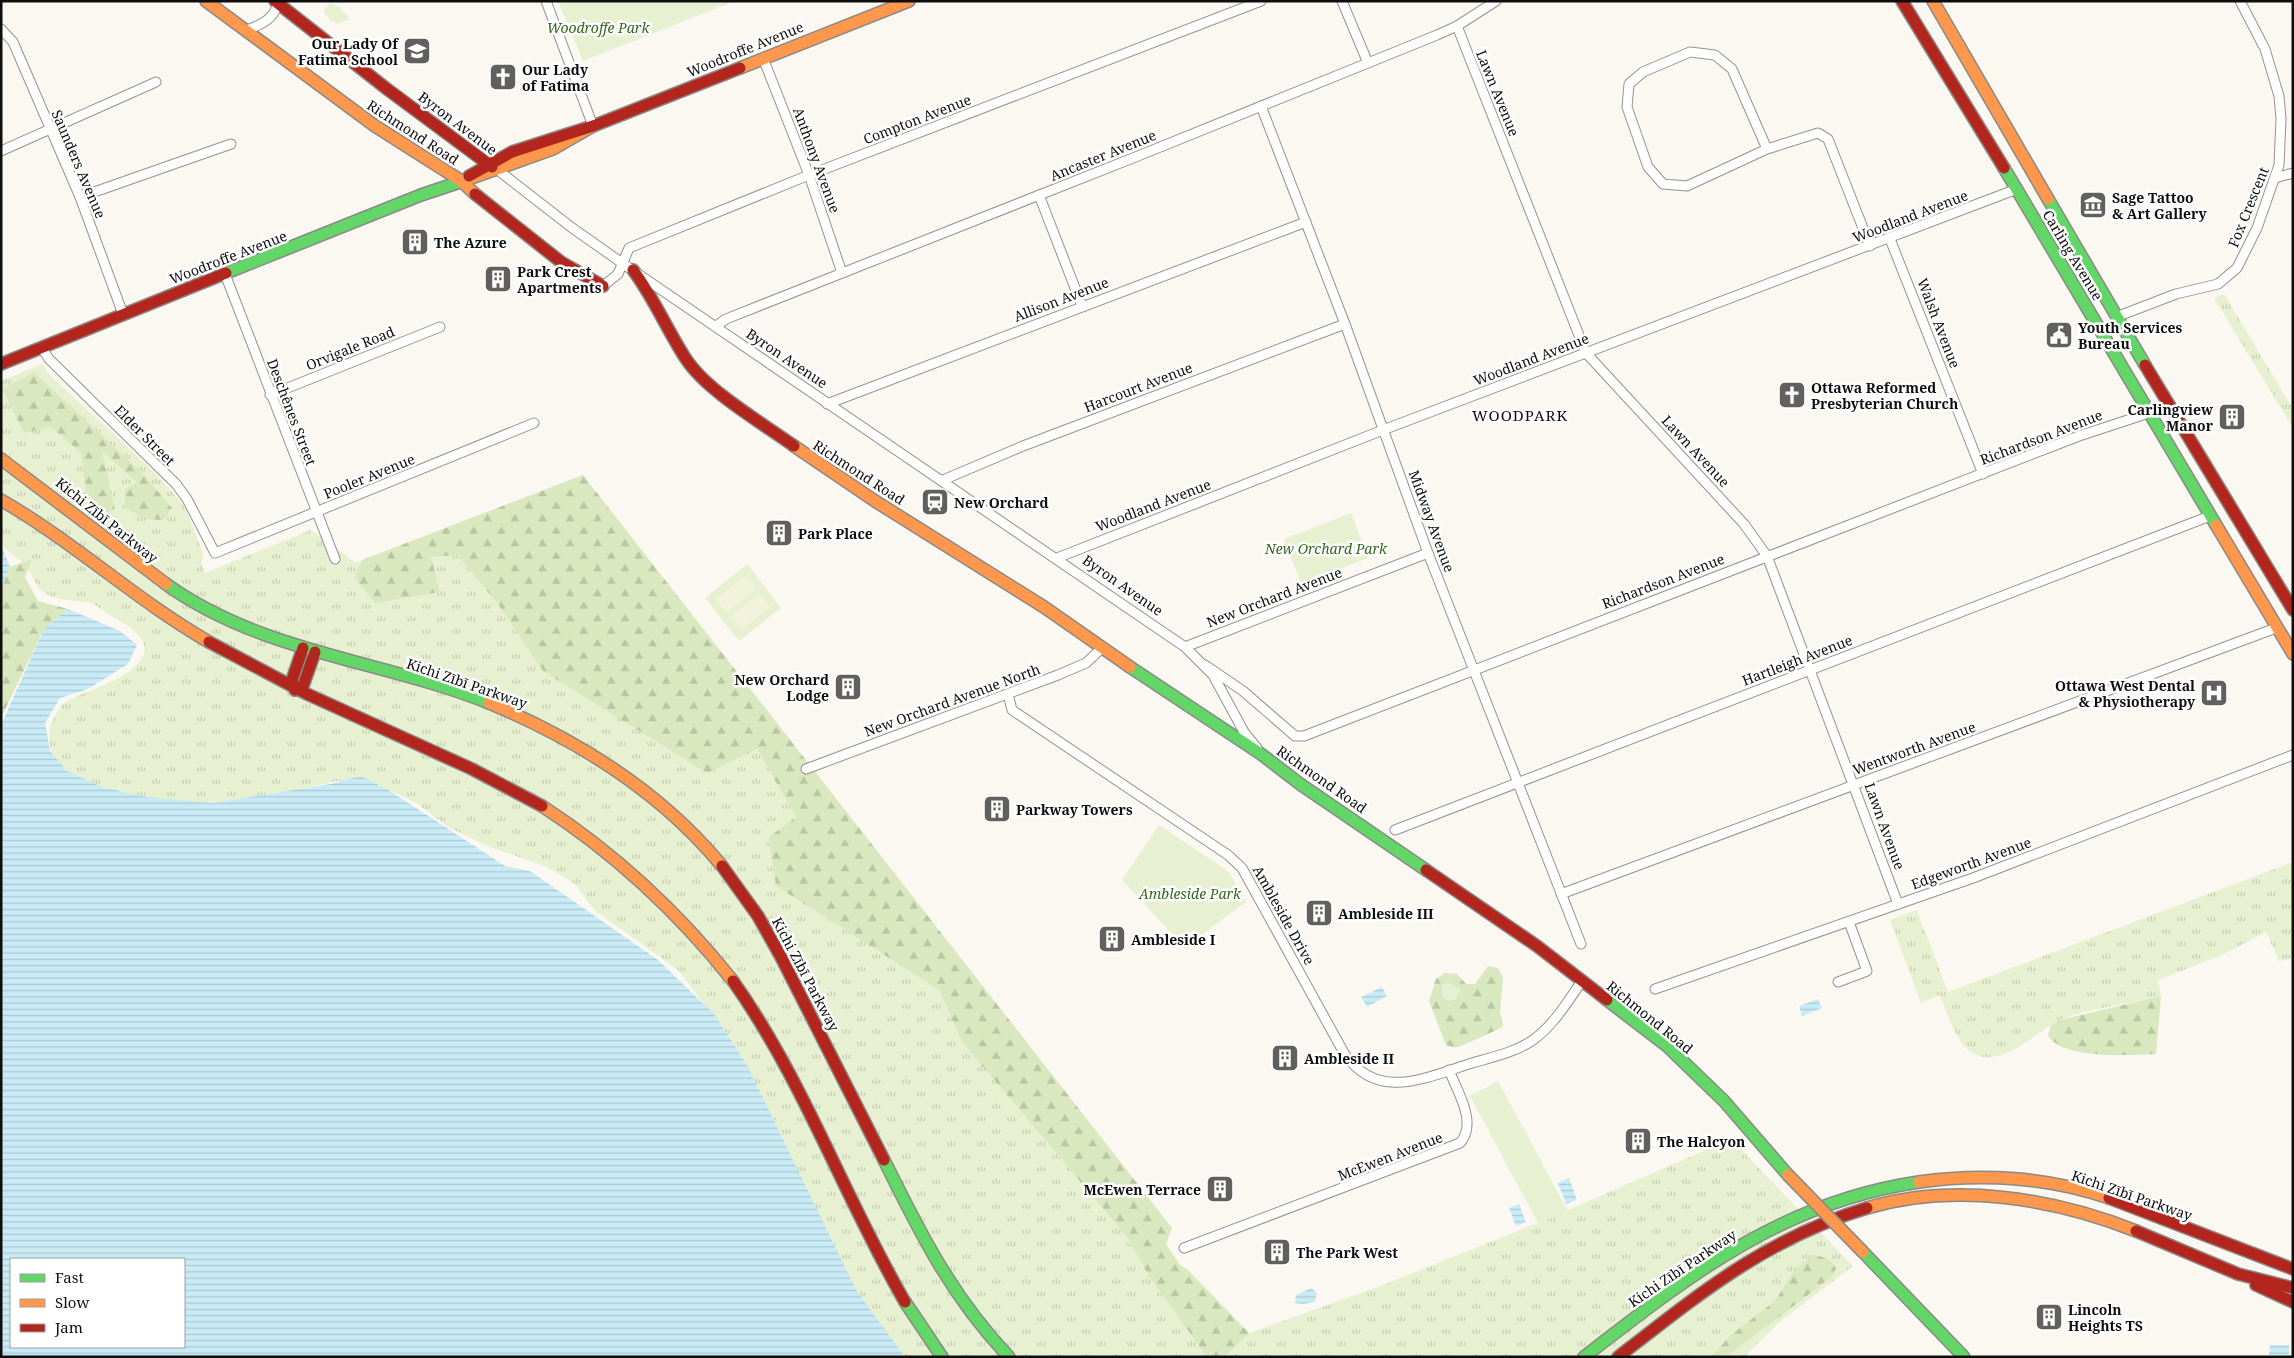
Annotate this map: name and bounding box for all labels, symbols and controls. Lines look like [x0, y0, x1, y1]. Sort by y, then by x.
street label: Woodroffe Avenue [684, 17, 806, 81]
park label: Woodroffe Park [547, 18, 650, 37]
place label: Our Lady Of Fatima School [298, 34, 399, 69]
school or university icon: Our Lady Of Fatima School [402, 36, 432, 66]
street label: Lawn Avenue [1472, 47, 1524, 139]
place label: Our Lady of Fatima [522, 60, 589, 95]
church icon: Our Lady of Fatima [488, 62, 518, 92]
street label: Byron Avenue [415, 87, 501, 159]
street label: Compton Avenue [860, 90, 974, 148]
street label: Richmond Road [363, 95, 463, 169]
street label: Anthony Avenue [789, 105, 845, 215]
street label: Saunders Avenue [48, 107, 110, 221]
street label: Ancaster Avenue [1047, 125, 1159, 185]
street label: Fox Crescent [2223, 164, 2273, 250]
street label: Woodland Avenue [1850, 185, 1970, 247]
place label: Sage Tattoo & Art Gallery [2112, 188, 2207, 223]
museum icon: Sage Tattoo & Art Gallery [2078, 190, 2108, 220]
street label: Carling Avenue [2039, 206, 2107, 304]
street label: Woodroffe Avenue [167, 226, 289, 288]
building icon: The Azure [400, 227, 430, 257]
place label: The Azure [434, 233, 507, 252]
place label: Park Crest Apartments [517, 262, 602, 297]
building icon: Park Crest Apartments [483, 264, 513, 294]
street label: Allison Avenue [1011, 272, 1111, 326]
street label: Walsh Avenue [1913, 275, 1965, 371]
place label: Youth Services Bureau [2078, 318, 2183, 353]
public building icon: Youth Services Bureau [2044, 320, 2074, 350]
street label: Orvigale Road [303, 321, 398, 374]
street label: Byron Avenue [743, 324, 831, 392]
street label: Woodland Avenue [1471, 328, 1591, 390]
street label: Deschênes Street [263, 356, 321, 468]
street label: Harcourt Avenue [1081, 358, 1195, 416]
place label: Ottawa Reformed Presbyterian Church [1811, 378, 1958, 413]
church icon: Ottawa Reformed Presbyterian Church [1777, 380, 1807, 410]
place label: Carlingview Manor [2127, 400, 2214, 435]
street label: Elder Street [111, 401, 179, 469]
building icon: Carlingview Manor [2217, 402, 2247, 432]
district label: WOODPARK [1472, 405, 1568, 425]
street label: Richardson Avenue [1977, 405, 2105, 469]
street label: Lawn Avenue [1658, 411, 1734, 491]
street label: Richmond Road [809, 435, 909, 509]
street label: Pooler Avenue [321, 449, 417, 503]
street label: Midway Avenue [1405, 467, 1459, 575]
street label: Kichi Zībī Parkway [52, 473, 162, 567]
street label: Woodland Avenue [1093, 474, 1213, 536]
station icon: New Orchard [920, 487, 950, 517]
place label: New Orchard [954, 493, 1049, 512]
building icon: Park Place [764, 518, 794, 548]
place label: Park Place [798, 524, 873, 543]
park label: New Orchard Park [1264, 539, 1388, 558]
street label: Richardson Avenue [1599, 549, 1727, 613]
street label: Byron Avenue [1079, 550, 1167, 620]
street label: New Orchard Avenue [1204, 562, 1344, 632]
street label: Hartleigh Avenue [1739, 630, 1855, 690]
street label: Kichi Zībī Parkway [404, 653, 530, 713]
street label: New Orchard Avenue North [861, 659, 1043, 741]
place label: New Orchard Lodge [734, 670, 829, 705]
building icon: New Orchard Lodge [833, 672, 863, 702]
place label: Ottawa West Dental & Physiotherapy [2055, 676, 2196, 711]
hospital icon: Ottawa West Dental & Physiotherapy [2199, 678, 2229, 708]
street label: Wentworth Avenue [1850, 717, 1978, 779]
street label: Richmond Road [1273, 741, 1371, 817]
street label: Lawn Avenue [1860, 780, 1910, 872]
building icon: Parkway Towers [982, 794, 1012, 824]
place label: Parkway Towers [1016, 800, 1133, 819]
street label: Edgeworth Avenue [1908, 832, 2034, 894]
street label: Ambleside Drive [1249, 862, 1319, 968]
park label: Ambleside Park [1138, 884, 1242, 903]
building icon: Ambleside III [1304, 898, 1334, 928]
place label: Ambleside III [1338, 904, 1434, 923]
street label: Kichi Zībī Parkway [768, 914, 844, 1034]
building icon: Ambleside I [1097, 924, 1127, 954]
place label: Ambleside I [1131, 930, 1216, 949]
street label: Richmond Road [1603, 976, 1697, 1058]
building icon: Ambleside II [1270, 1043, 1300, 1073]
place label: Ambleside II [1304, 1049, 1394, 1068]
building icon: The Halcyon [1623, 1126, 1653, 1156]
street label: McEwen Avenue [1335, 1127, 1445, 1185]
place label: The Halcyon [1657, 1132, 1745, 1151]
street label: Kichi Zībī Parkway [2069, 1165, 2195, 1225]
building icon: McEwen Terrace [1205, 1174, 1235, 1204]
place label: McEwen Terrace [1083, 1180, 1201, 1199]
street label: Kichi Zībī Parkway [1624, 1225, 1740, 1311]
building icon: The Park West [1262, 1237, 1292, 1267]
place label: The Park West [1296, 1243, 1398, 1262]
legend [10, 1258, 185, 1348]
text: Fast [55, 1267, 84, 1287]
text: Slow [55, 1292, 89, 1312]
place label: Lincoln Heights TS [2068, 1300, 2143, 1335]
building icon: Lincoln Heights TS [2034, 1302, 2064, 1332]
text: Jam [54, 1317, 83, 1337]

